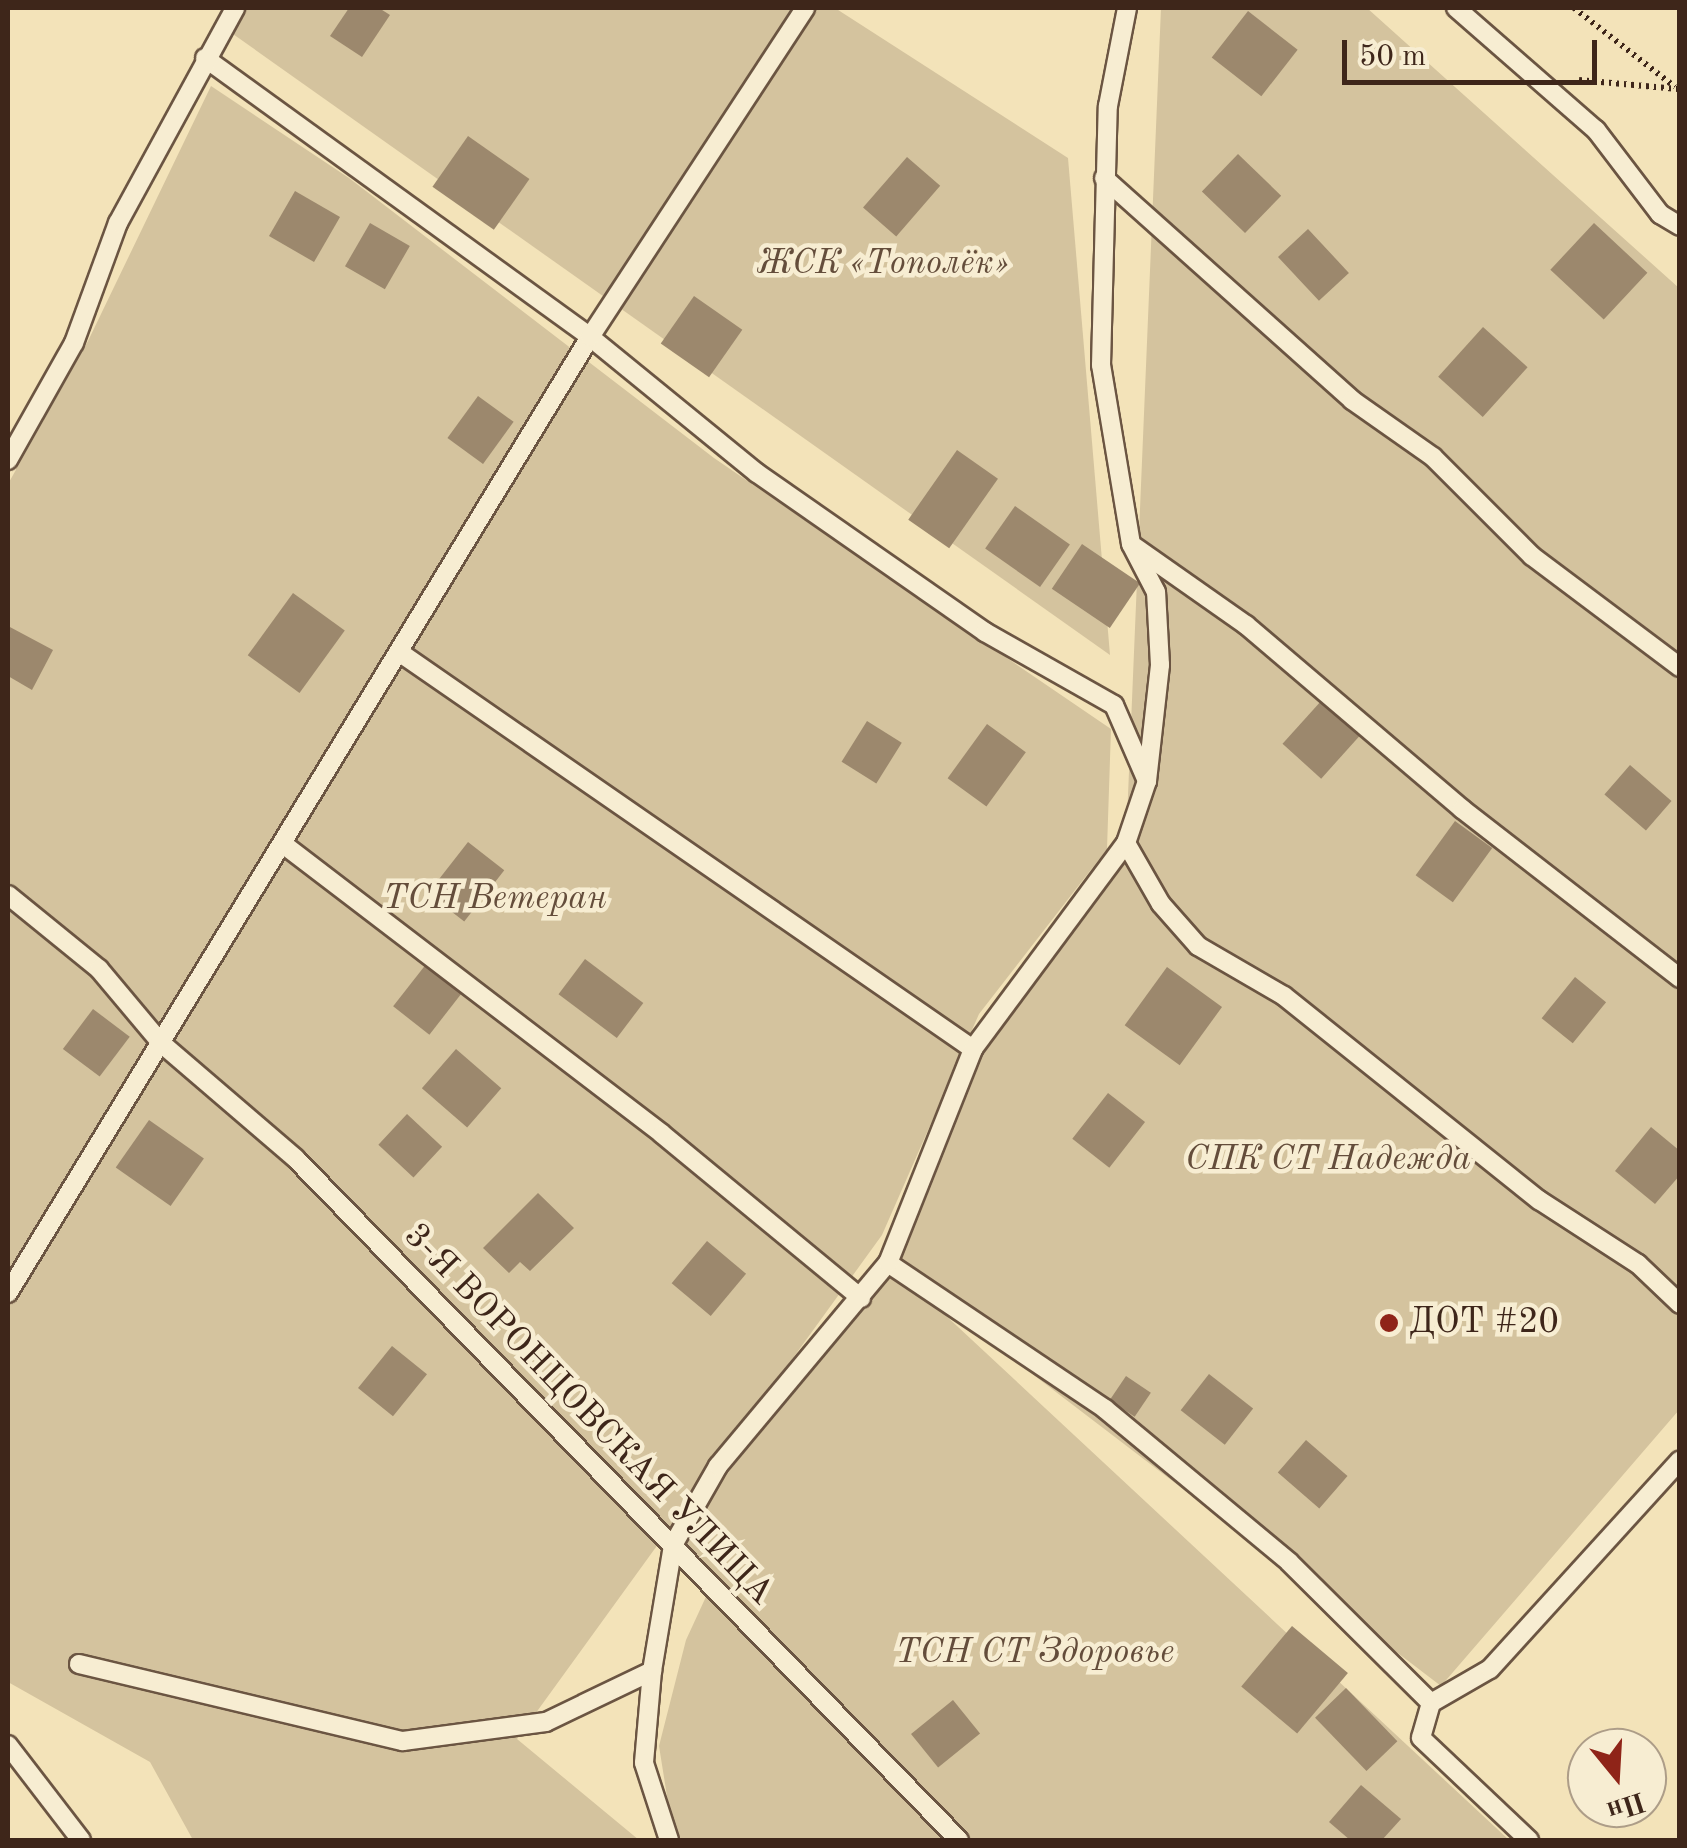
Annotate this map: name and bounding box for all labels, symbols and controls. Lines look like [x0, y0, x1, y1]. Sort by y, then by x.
scale bar [1347, 20, 1602, 82]
text: 50 m [1359, 42, 1426, 72]
park label: ЖСК «Тополёк» [757, 243, 1009, 285]
park label: ТСН Ветеран [383, 878, 607, 920]
park label: СПК СТ Надежда [1185, 1139, 1471, 1181]
street label: 3-Я ВОРОНЦОВСКАЯ УЛИЦА [394, 1216, 782, 1614]
place label: ДОТ #20 [1409, 1302, 1559, 1344]
marker: ДОТ #20 [1378, 1312, 1400, 1334]
park label: ТСН СТ Здоровье [896, 1632, 1174, 1674]
north arrow [1567, 1728, 1667, 1828]
text: Пн [1603, 1785, 1648, 1824]

